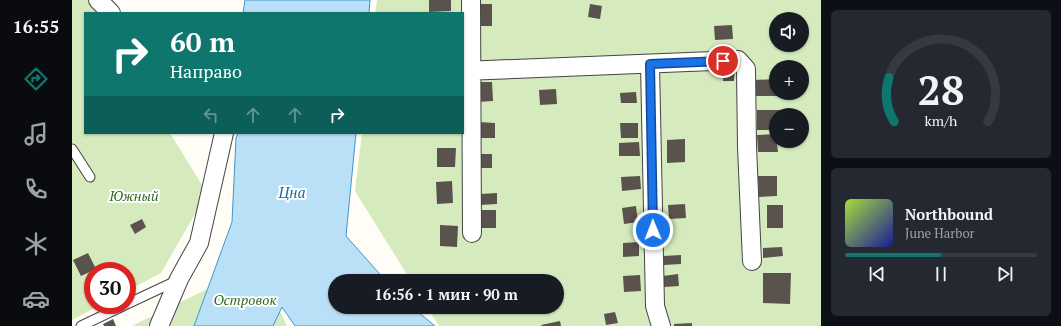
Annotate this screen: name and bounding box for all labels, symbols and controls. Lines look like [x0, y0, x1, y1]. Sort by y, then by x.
map controls [769, 12, 809, 148]
button: sound [769, 12, 809, 52]
text: 16:55 [13, 14, 59, 38]
text: 60 m [170, 23, 235, 60]
icon: right [104, 28, 156, 80]
pin [706, 44, 740, 78]
icon: arrive [712, 50, 734, 72]
text: Направо [170, 59, 242, 83]
button: + [769, 60, 809, 100]
text: 28 [917, 62, 965, 117]
icon: directions [22, 65, 50, 93]
icon: left [200, 104, 222, 126]
icon: ahead [242, 104, 264, 126]
icon: ahead [284, 104, 306, 126]
icon: right [326, 104, 348, 126]
button: − [769, 108, 809, 148]
text: km/h [925, 111, 958, 130]
icon: music [22, 120, 50, 148]
icon: phone [22, 175, 50, 203]
water label: Цна [277, 182, 306, 202]
park label: Южный [108, 186, 159, 205]
text: Northbound [905, 204, 993, 224]
position arrow [632, 209, 674, 251]
text: June Harbor [905, 224, 975, 242]
icon: climate [22, 230, 50, 258]
speed limit sign: 30 [84, 262, 136, 314]
icon: previous [866, 263, 888, 285]
icon: pause [930, 263, 952, 285]
icon: next [994, 263, 1016, 285]
text: 16:56 · 1 мин · 90 m [374, 284, 518, 304]
icon: car [22, 285, 50, 313]
park label: Островок [213, 290, 277, 309]

